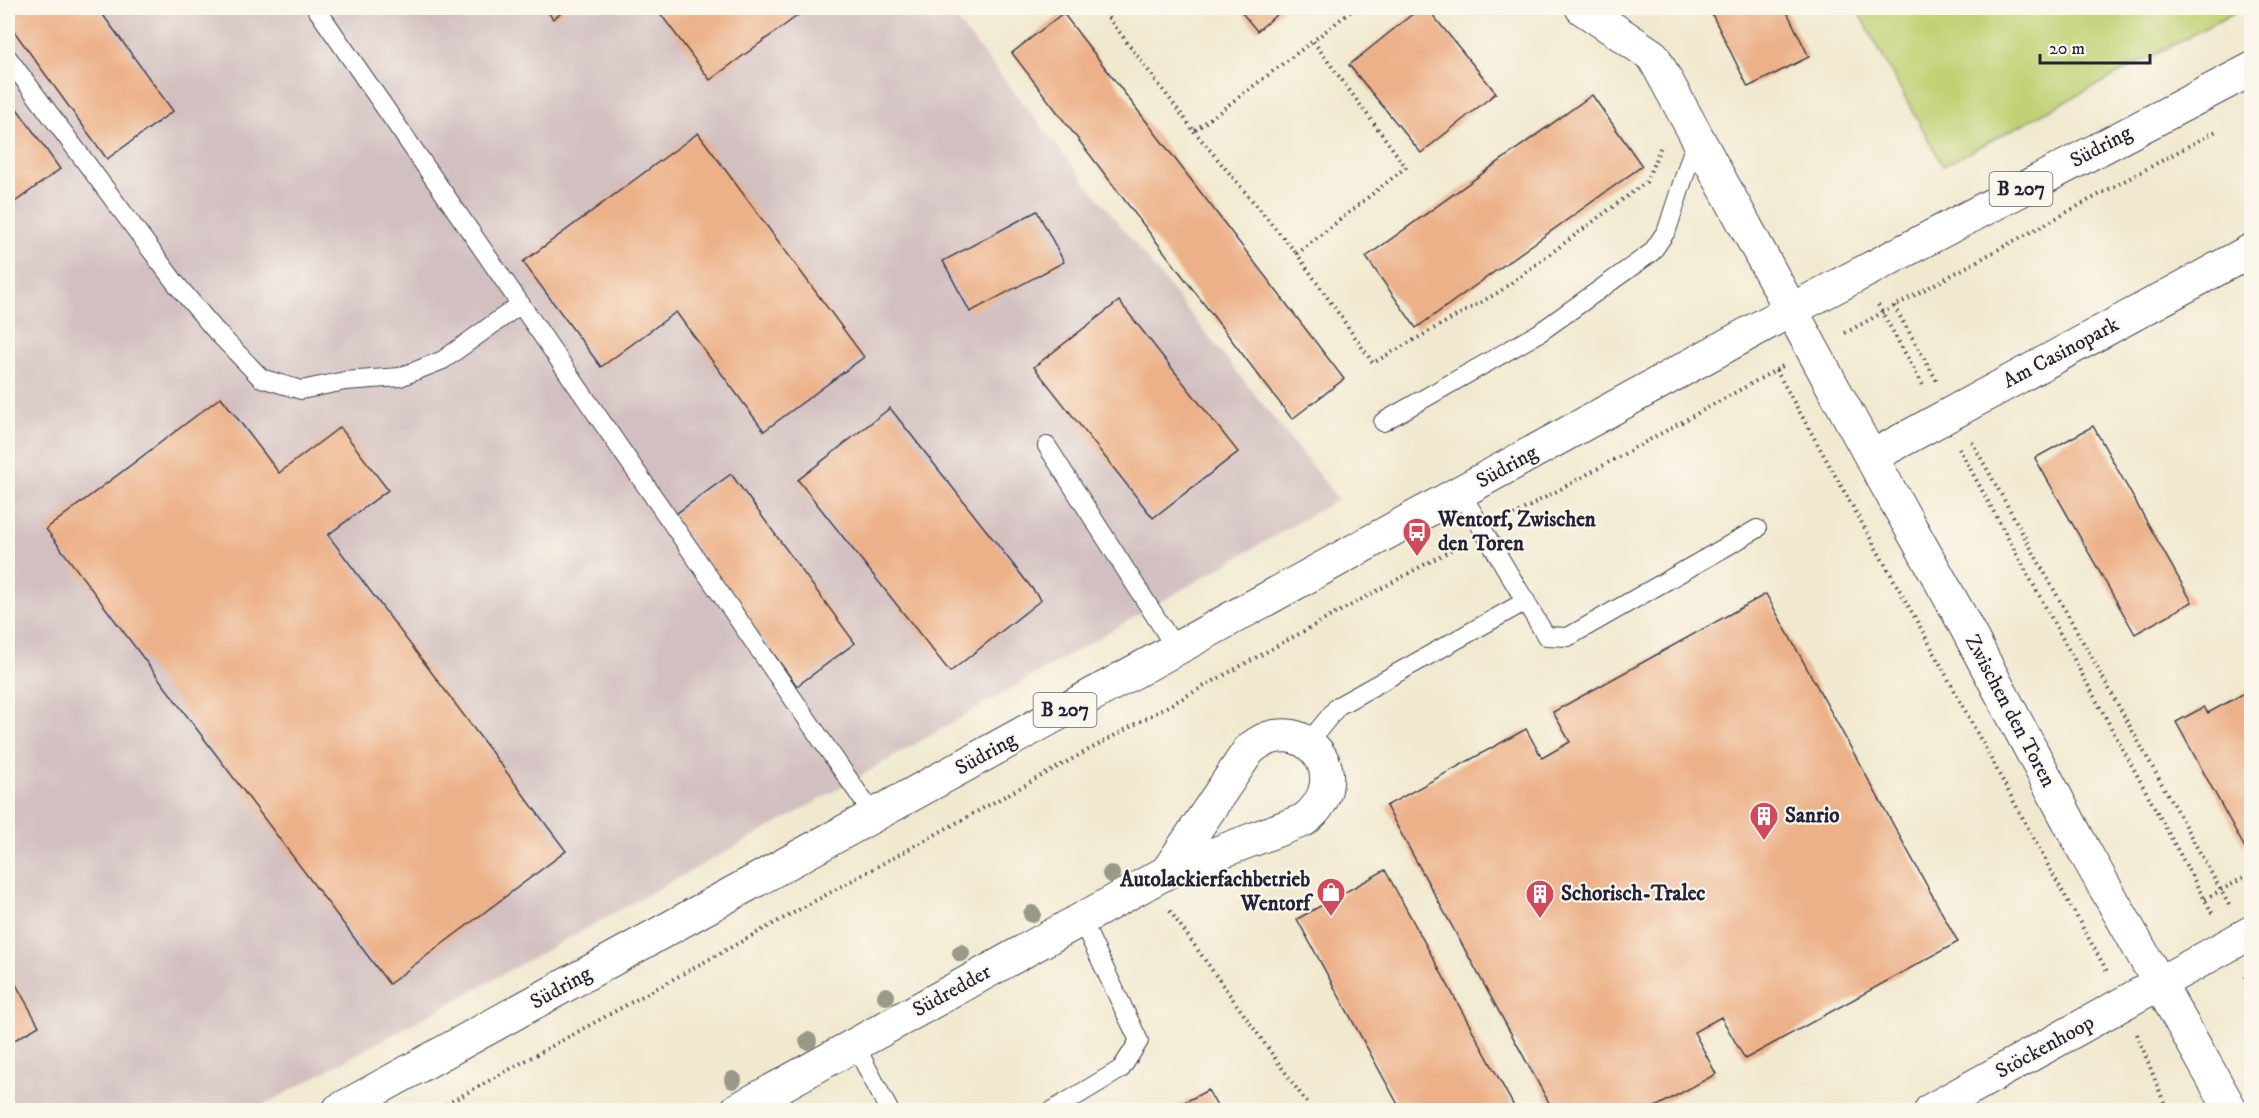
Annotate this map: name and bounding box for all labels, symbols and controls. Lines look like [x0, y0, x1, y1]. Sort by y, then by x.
scale bar [2040, 27, 2150, 65]
text: 20 m [2049, 38, 2085, 60]
street label: Südring [2066, 120, 2137, 174]
road number: B 207 [1990, 172, 2052, 206]
street label: Am Casinopark [1999, 311, 2124, 394]
street label: Südring [1472, 439, 1543, 494]
place label: Wentorf, Zwischen den Toren [1437, 507, 1597, 557]
bus stop icon: Wentorf, Zwischen den Toren [1401, 516, 1433, 558]
street label: Zwischen den Toren [1959, 630, 2061, 792]
road number: B 207 [1034, 693, 1096, 727]
street label: Südring [951, 726, 1022, 781]
building icon: Sanrio [1748, 800, 1780, 842]
place label: Sanrio [1785, 803, 1839, 829]
place label: Autolackierfachbetrieb Wentorf [1119, 867, 1313, 917]
shop icon: Autolackierfachbetrieb Wentorf [1315, 876, 1347, 918]
building icon: Schorisch-Tralec [1524, 878, 1556, 920]
place label: Schorisch-Tralec [1561, 881, 1705, 907]
street label: Südredder [908, 959, 996, 1023]
street label: Südring [526, 960, 597, 1015]
street label: Stöckenhoop [1991, 1009, 2099, 1085]

